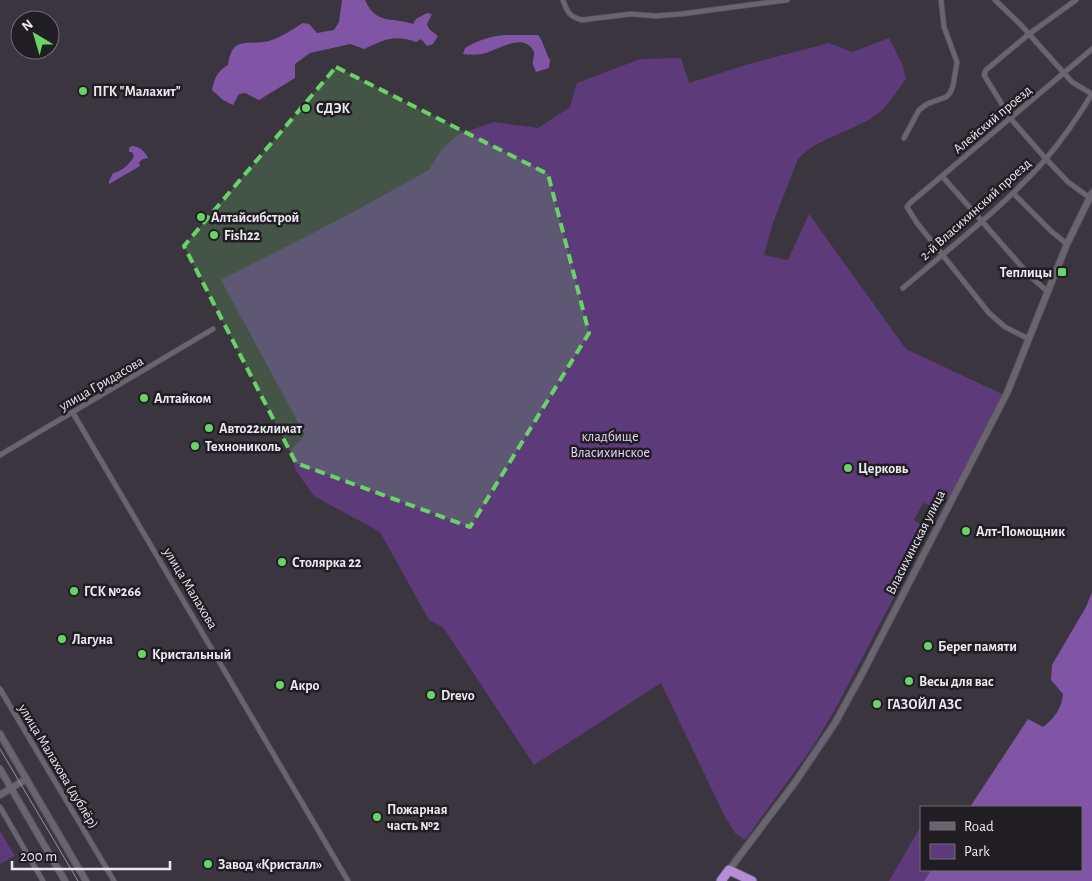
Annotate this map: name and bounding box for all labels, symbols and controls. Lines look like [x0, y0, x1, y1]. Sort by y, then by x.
north arrow [10, 10, 60, 60]
text: N [19, 17, 36, 34]
street label: Алейский проезд [951, 83, 1035, 157]
marker: ПГК "Малахит" [77, 85, 89, 97]
place label: ПГК "Малахит" [93, 85, 181, 99]
marker: СДЭК [300, 102, 312, 114]
place label: СДЭК [316, 102, 350, 116]
street label: 2-й Власихинский проезд [917, 156, 1034, 263]
marker: Алтайсибстрой [195, 211, 207, 223]
place label: Алтайсибстрой [211, 211, 299, 225]
marker: Fish22 [208, 229, 220, 241]
place label: Fish22 [224, 229, 260, 243]
place label: Теплицы [1000, 266, 1052, 280]
marker: Теплицы [1056, 266, 1068, 278]
street label: улица Гридасова [56, 354, 147, 414]
marker: Алтайком [138, 392, 150, 404]
place label: Алтайком [154, 392, 212, 406]
marker: Авто22климат [203, 422, 215, 434]
place label: Авто22климат [219, 422, 302, 436]
park label: кладбище Власихинское [570, 430, 650, 460]
marker: Технониколь [189, 440, 201, 452]
place label: Технониколь [205, 440, 281, 454]
marker: Церковь [842, 462, 854, 474]
place label: Церковь [858, 462, 909, 476]
street label: Власихинская улица [884, 488, 948, 597]
marker: Алт-Помощник [960, 525, 972, 537]
place label: Алт-Помощник [976, 525, 1065, 539]
street label: улица Малахова [160, 545, 220, 632]
marker: Столярка 22 [276, 556, 288, 568]
place label: Столярка 22 [292, 556, 362, 570]
marker: ГСК №266 [68, 585, 80, 597]
place label: ГСК №266 [84, 585, 141, 599]
marker: Лагуна [56, 633, 68, 645]
place label: Лагуна [72, 633, 113, 647]
marker: Берег памяти [922, 640, 934, 652]
place label: Берег памяти [938, 640, 1017, 654]
marker: Кристальный [136, 648, 148, 660]
place label: Кристальный [152, 648, 231, 662]
marker: Весы для вас [903, 675, 915, 687]
place label: Весы для вас [919, 675, 994, 689]
marker: Акро [274, 679, 286, 691]
place label: Акро [290, 679, 320, 693]
marker: Drevo [425, 689, 437, 701]
place label: Drevo [441, 689, 475, 703]
place label: ГАЗОЙЛ АЗС [887, 696, 962, 712]
marker: ГАЗОЙЛ АЗС [871, 698, 883, 710]
street label: улица Малахова (дублёр) [15, 701, 101, 831]
place label: Пожарная часть №2 [387, 803, 448, 833]
legend [920, 806, 1082, 871]
marker: Пожарная часть №2 [371, 811, 383, 823]
text: Road [964, 819, 994, 834]
scale bar [12, 838, 170, 870]
text: Park [964, 844, 990, 859]
text: 200 m [20, 849, 57, 864]
marker: Завод «Кристалл» [202, 858, 214, 870]
place label: Завод «Кристалл» [218, 858, 322, 872]

